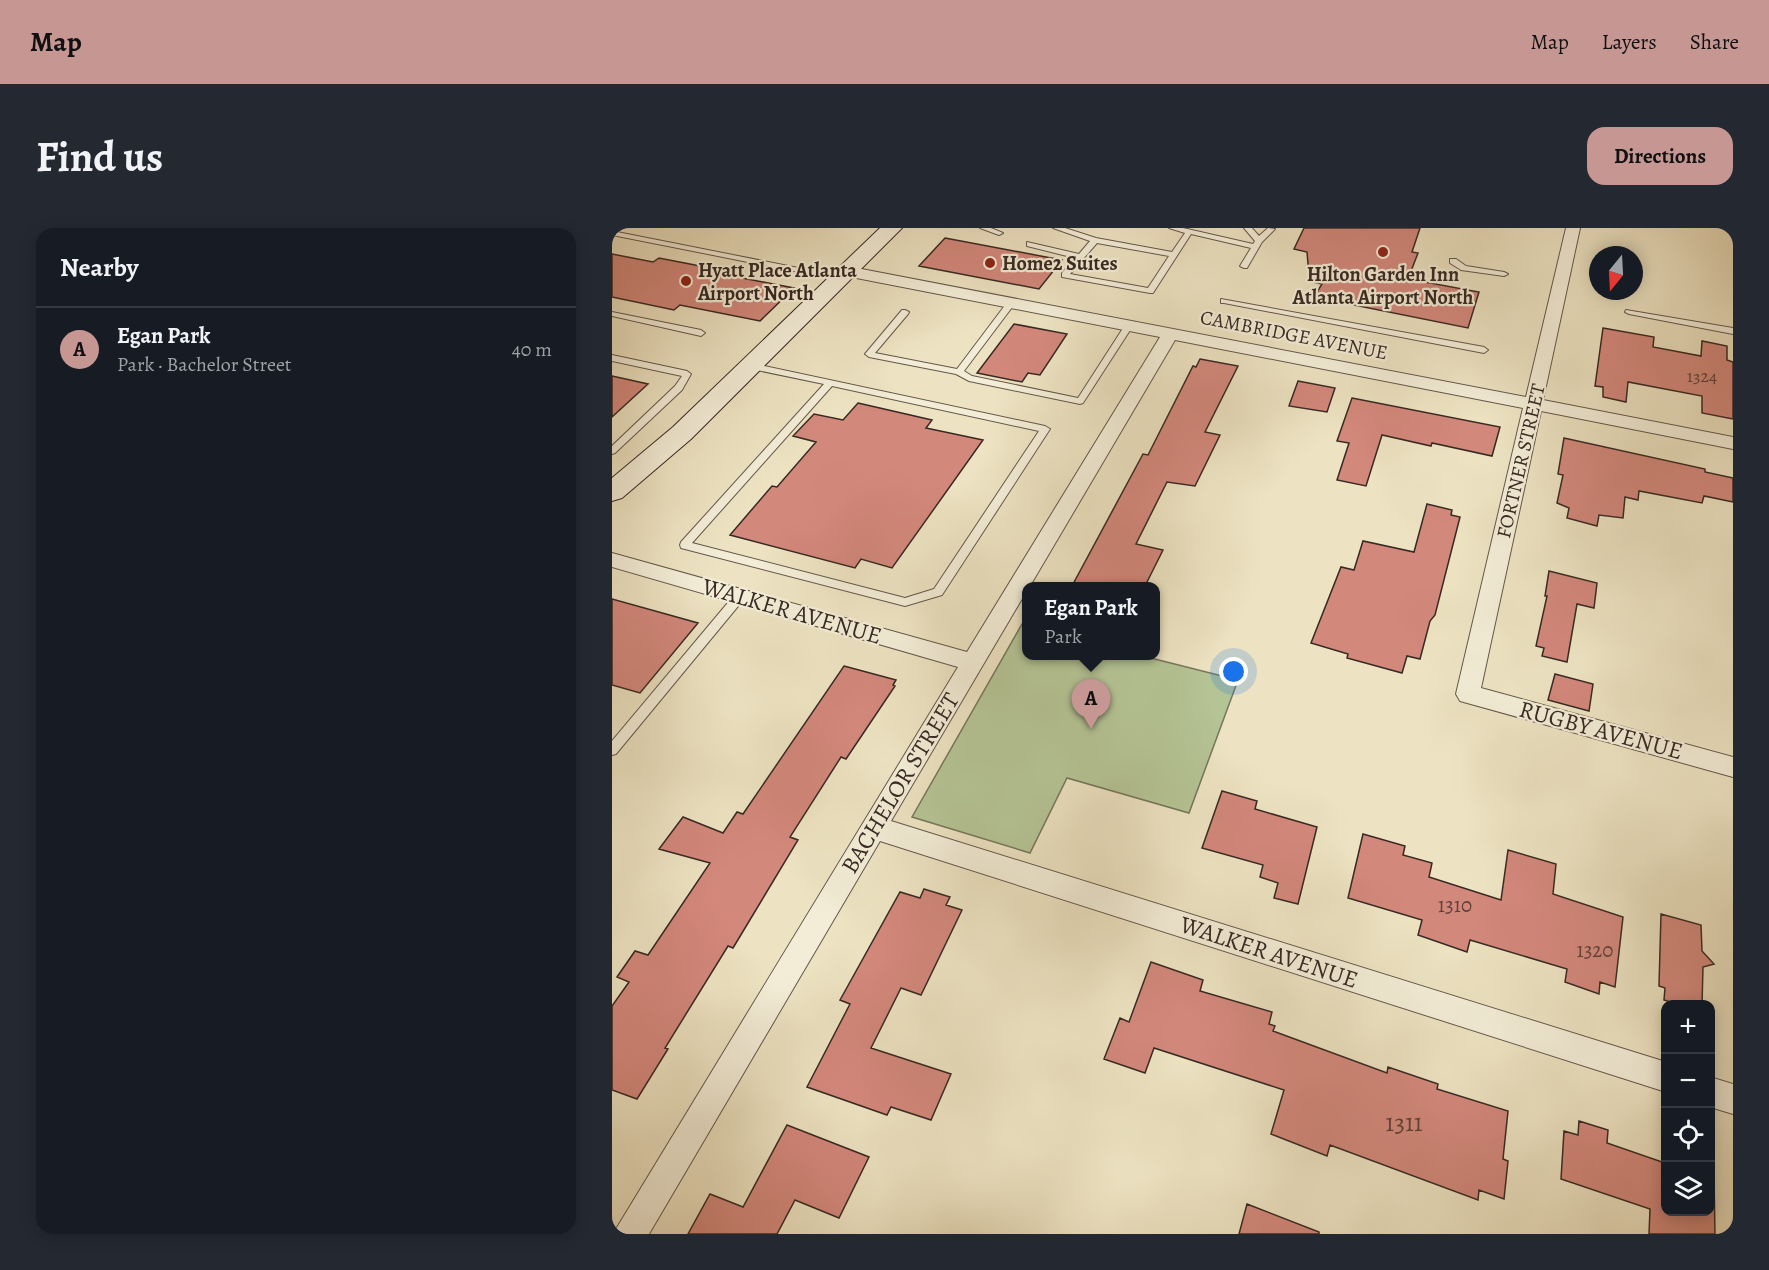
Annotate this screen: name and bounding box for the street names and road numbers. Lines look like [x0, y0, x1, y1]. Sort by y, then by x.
street label: CAMBRIDGE AVENUE [1198, 304, 1390, 366]
street label: FORTNER STREET [1490, 381, 1552, 541]
street label: WALKER AVENUE [698, 570, 885, 652]
street label: BACHELOR STREET [833, 687, 967, 879]
street label: RUGBY AVENUE [1516, 693, 1686, 767]
street label: WALKER AVENUE [1175, 908, 1362, 996]

